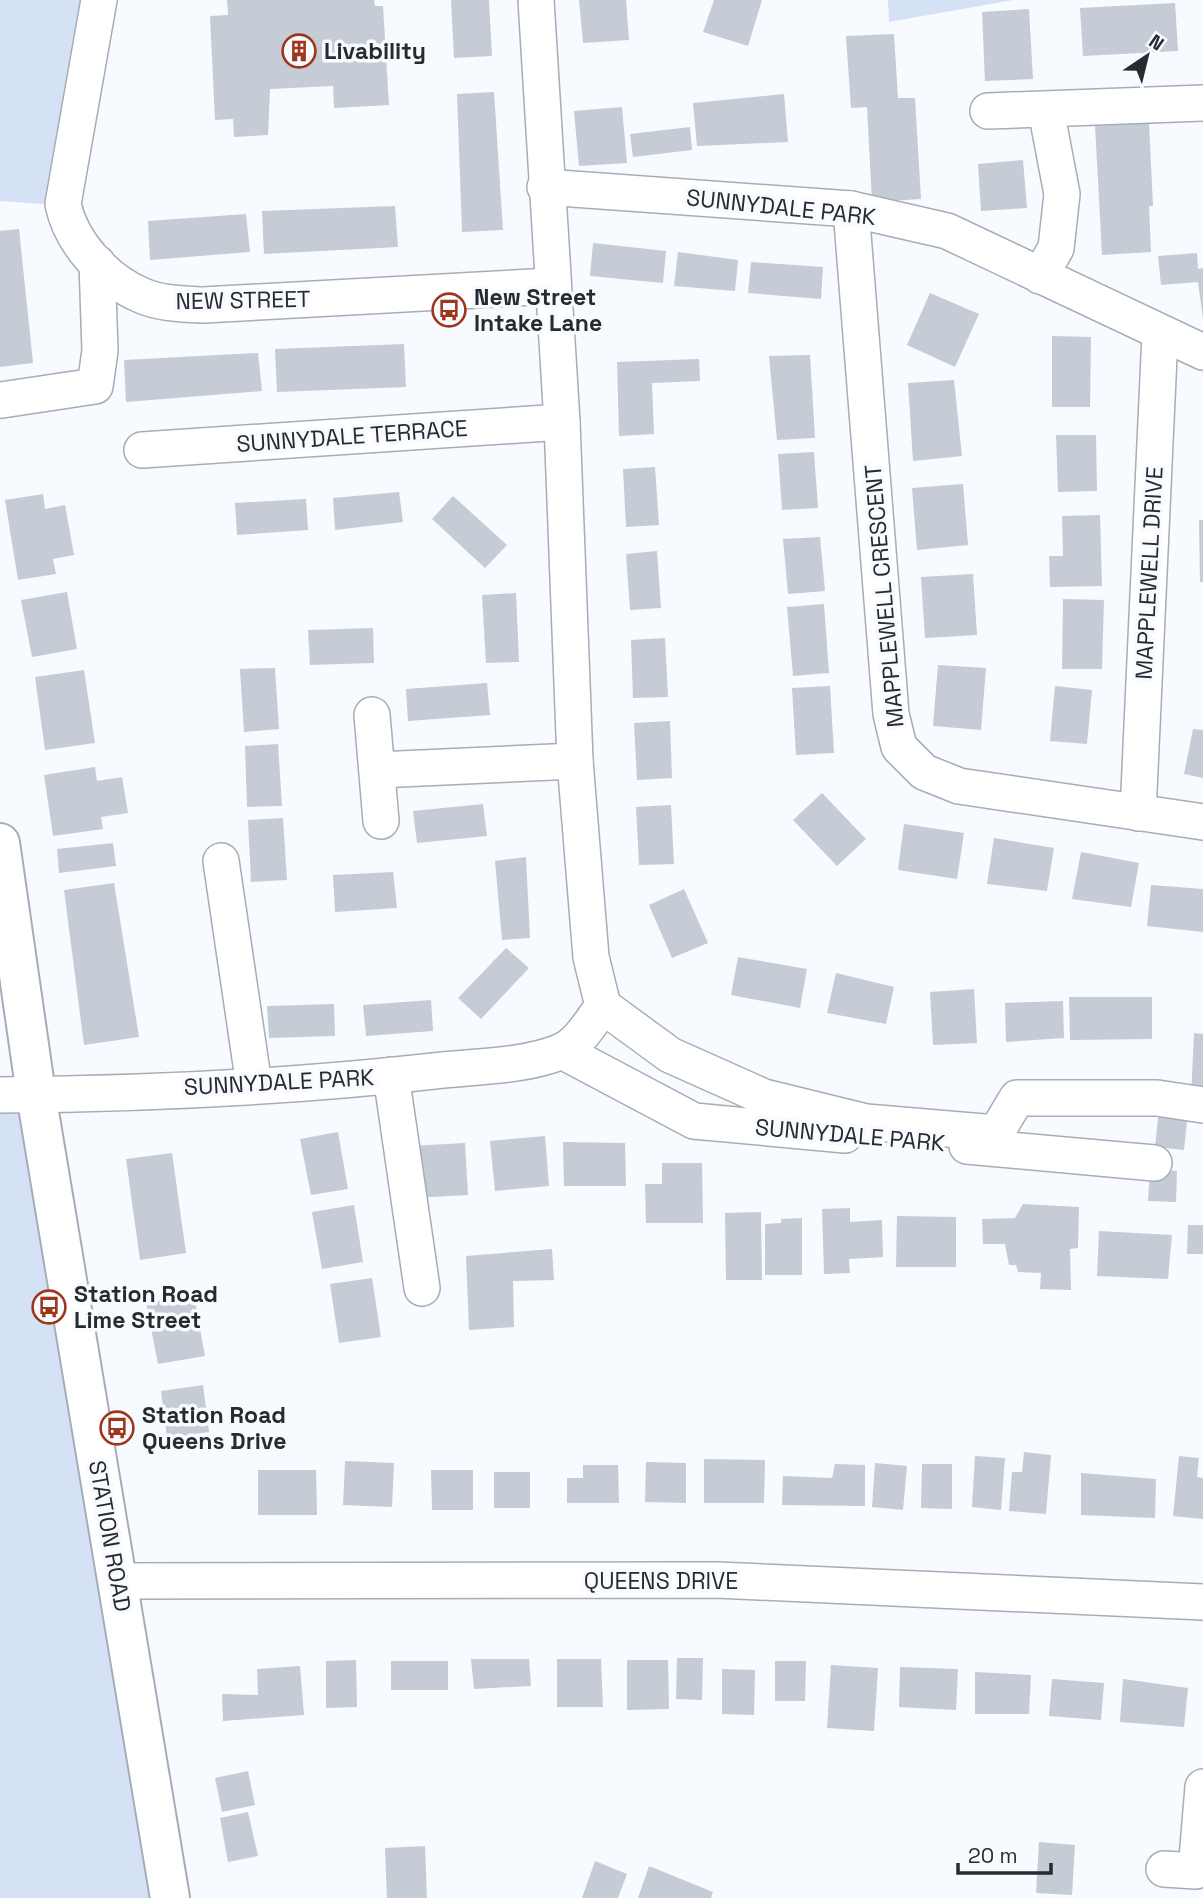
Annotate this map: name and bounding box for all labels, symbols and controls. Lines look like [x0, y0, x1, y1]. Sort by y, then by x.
north arrow [1112, 21, 1182, 91]
text: N [1144, 29, 1169, 56]
building icon: Livability [280, 32, 318, 70]
place label: Livability [324, 36, 426, 66]
street label: SUNNYDALE PARK [685, 182, 877, 232]
place label: New Street Intake Lane [474, 282, 602, 338]
street label: NEW STREET [175, 284, 311, 316]
bus stop icon: New Street Intake Lane [430, 291, 468, 329]
street label: SUNNYDALE TERRACE [235, 413, 469, 459]
street label: MAPPLEWELL CRESCENT [858, 463, 910, 729]
street label: MAPPLEWELL DRIVE [1128, 466, 1170, 680]
street label: SUNNYDALE PARK [183, 1062, 375, 1102]
street label: SUNNYDALE PARK [754, 1112, 946, 1158]
place label: Station Road Lime Street [74, 1279, 218, 1335]
bus stop icon: Station Road Lime Street [30, 1288, 68, 1326]
place label: Station Road Queens Drive [142, 1400, 286, 1456]
bus stop icon: Station Road Queens Drive [98, 1409, 136, 1447]
street label: STATION ROAD [82, 1458, 138, 1614]
street label: QUEENS DRIVE [584, 1566, 738, 1596]
scale bar [958, 1832, 1051, 1876]
text: 20 m [968, 1842, 1018, 1869]

